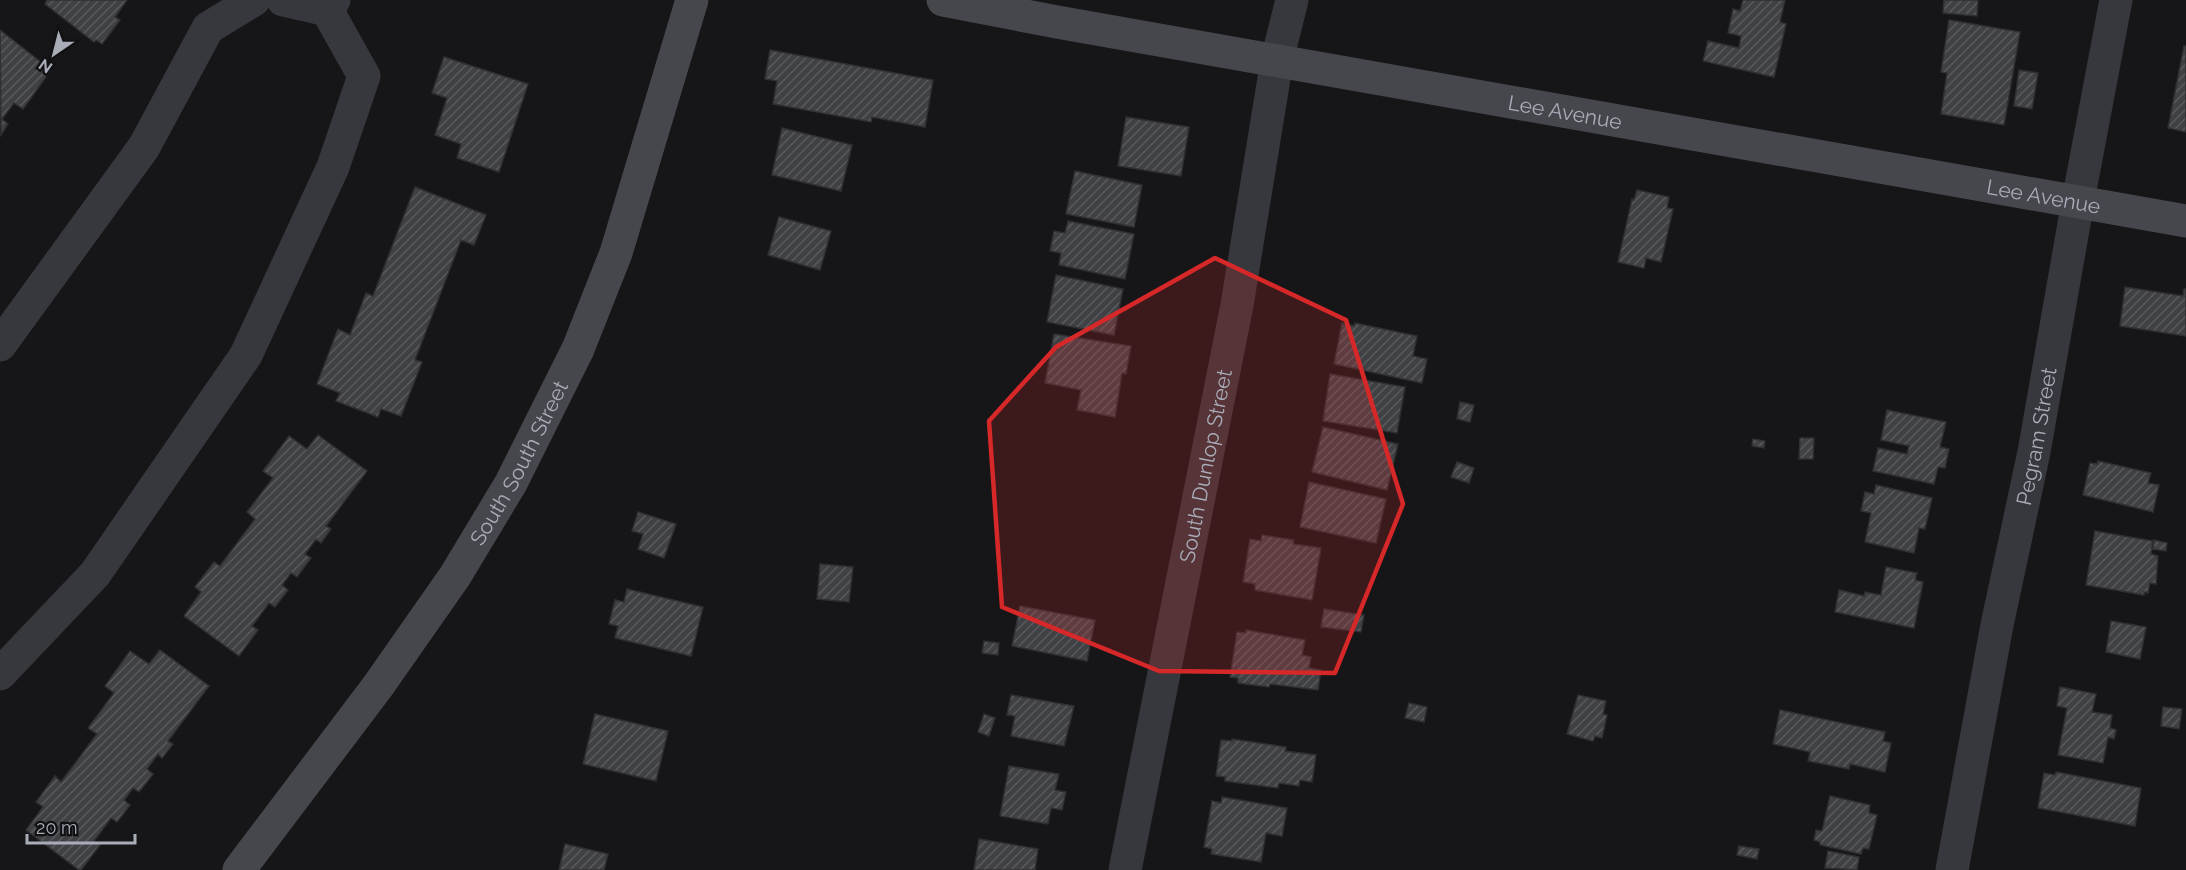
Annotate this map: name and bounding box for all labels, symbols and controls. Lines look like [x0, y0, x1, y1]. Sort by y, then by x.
north arrow [24, 24, 84, 84]
text: N [35, 55, 56, 77]
street label: Lee Avenue [1506, 89, 1624, 134]
street label: Lee Avenue [1985, 174, 2103, 218]
street label: Pegram Street [2010, 365, 2061, 507]
street label: South Dunlop Street [1174, 367, 1237, 565]
street label: South South Street [464, 376, 573, 549]
scale bar [27, 807, 135, 845]
text: 20 m [36, 817, 78, 838]

